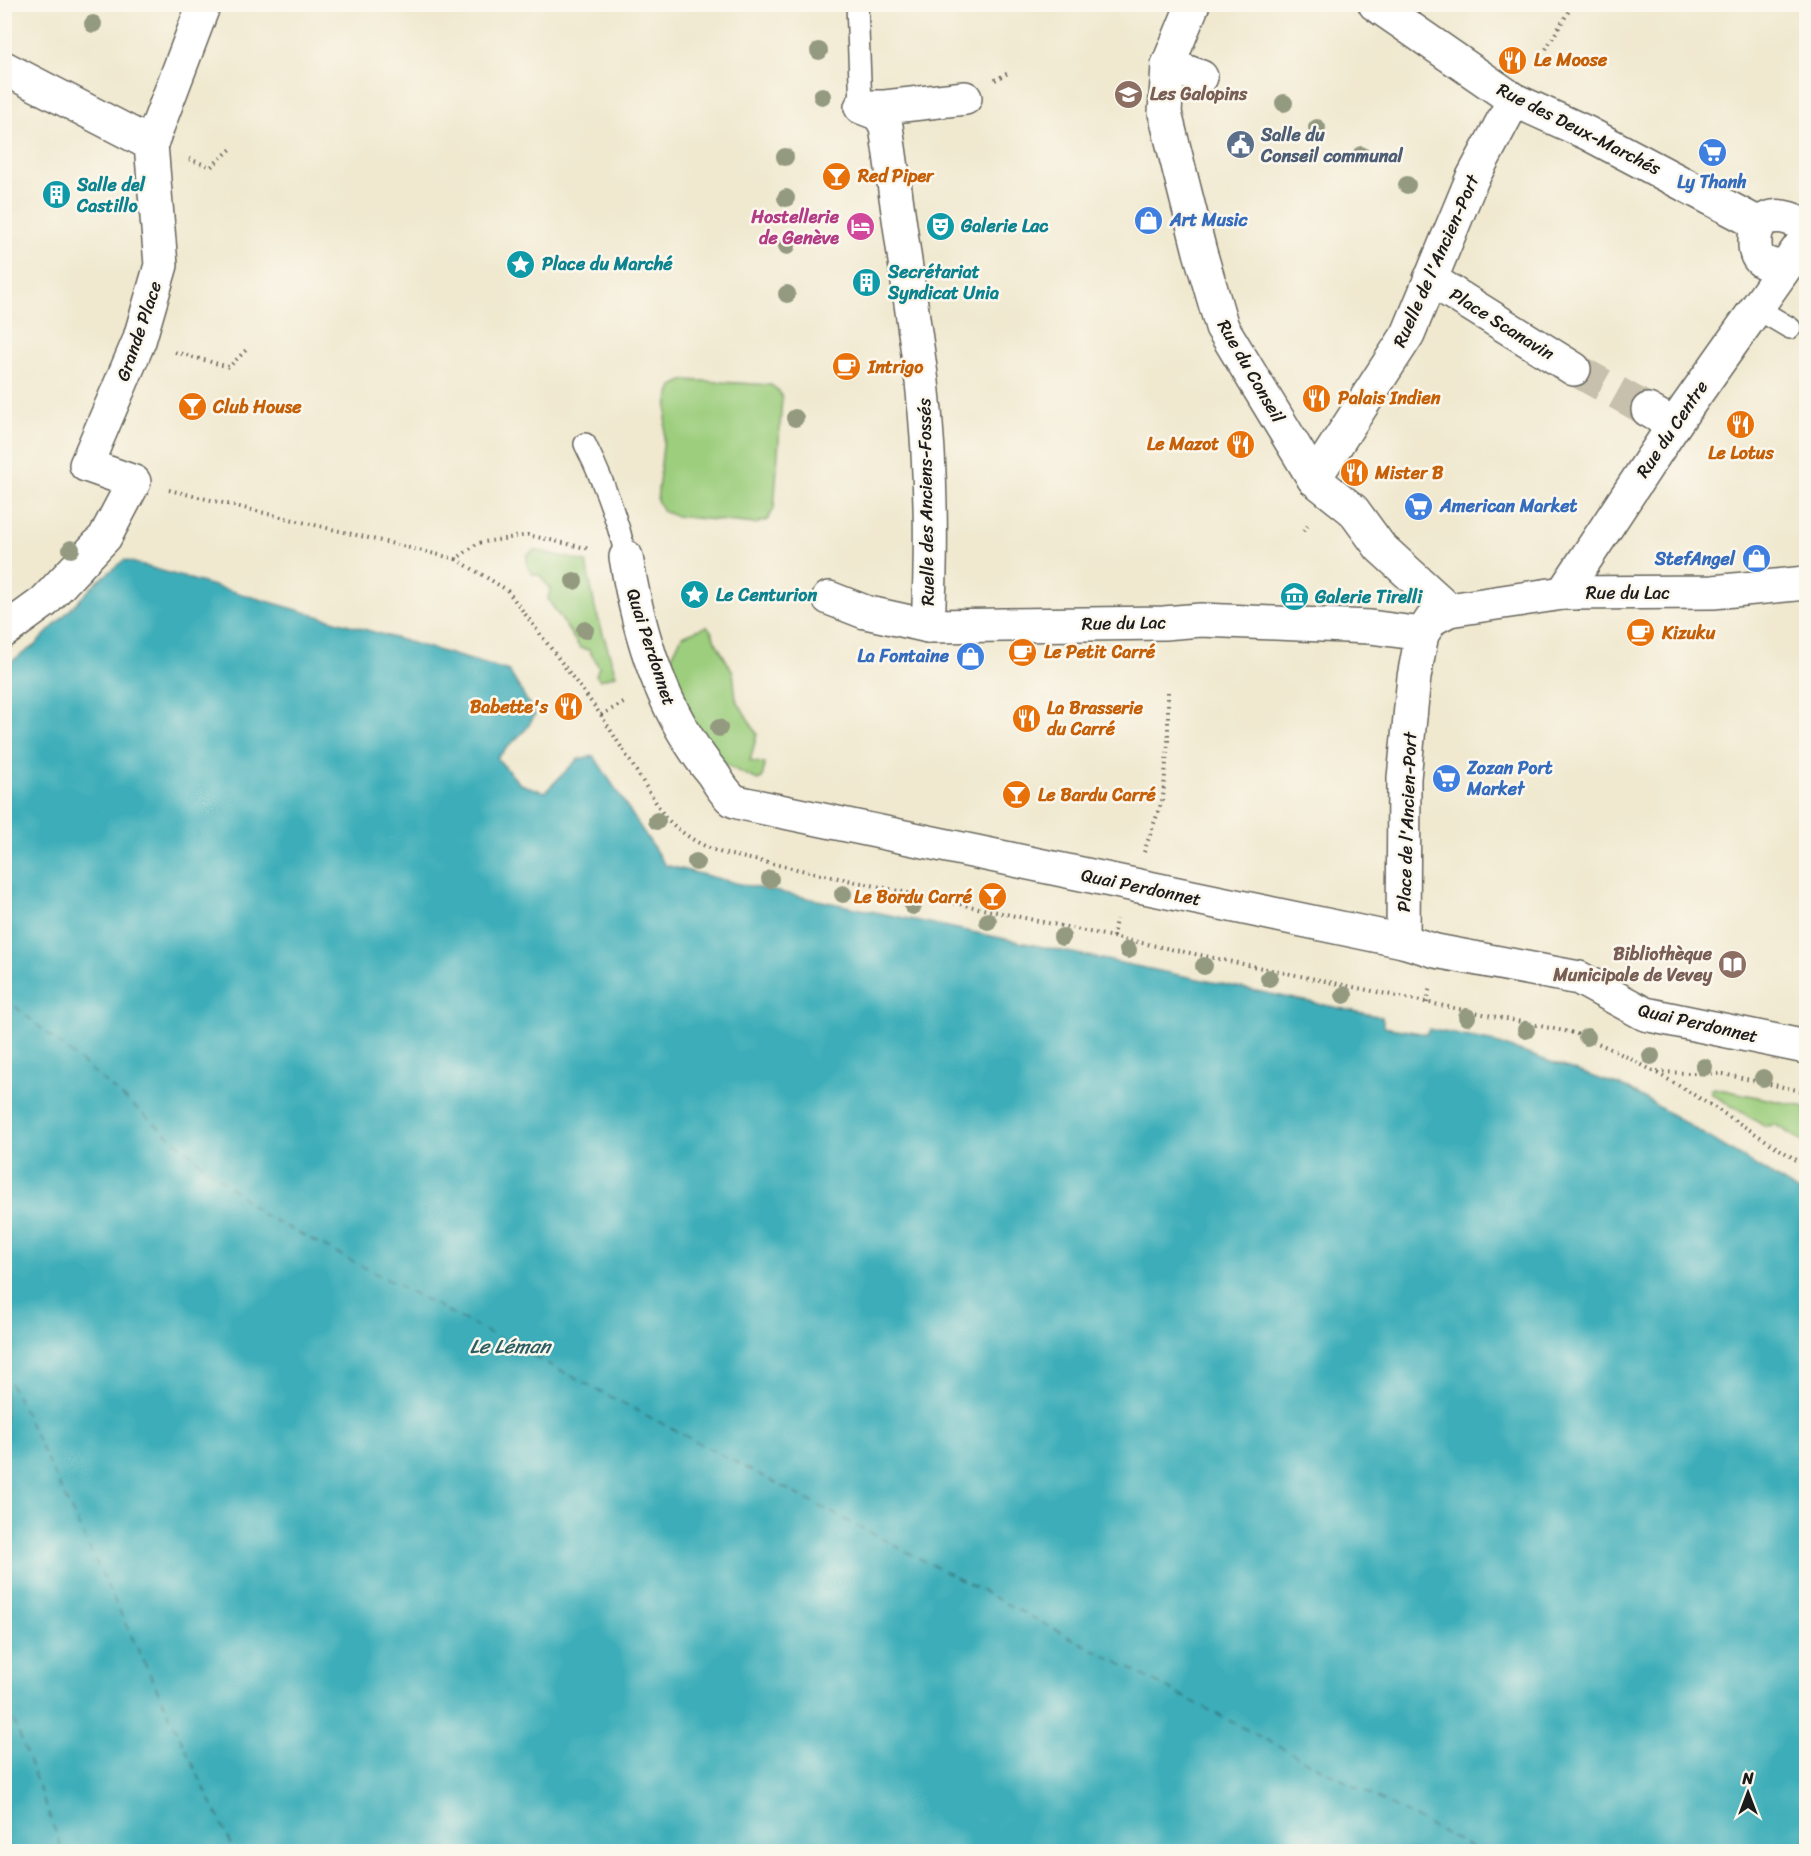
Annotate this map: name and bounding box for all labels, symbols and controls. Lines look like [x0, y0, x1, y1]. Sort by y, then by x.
restaurant icon: Le Moose [1497, 44, 1529, 76]
place label: Le Moose [1534, 44, 1608, 76]
street label: Rue des Deux-Marchés [1491, 74, 1667, 185]
school or university icon: Les Galopins [1113, 78, 1145, 110]
place label: Les Galopins [1150, 78, 1248, 110]
place label: Salle du Conseil communal [1260, 119, 1404, 172]
public building icon: Salle du Conseil communal [1224, 129, 1256, 161]
supermarket icon: Ly Thanh [1696, 137, 1728, 169]
bar icon: Red Piper [821, 160, 853, 192]
place label: Red Piper [857, 160, 935, 192]
place label: Ly Thanh [1677, 166, 1747, 198]
place label: Salle del Castillo [76, 169, 146, 222]
street label: Ruelle de l'Ancien-Port [1384, 169, 1489, 352]
building icon: Salle del Castillo [40, 179, 72, 211]
place label: Hostellerie de Genève [750, 201, 840, 254]
shop icon: Art Music [1133, 204, 1165, 236]
place label: Art Music [1169, 204, 1248, 236]
theatre icon: Galerie Lac [924, 210, 956, 242]
place label: Galerie Lac [960, 210, 1049, 242]
hotel icon: Hostellerie de Genève [844, 211, 876, 243]
place icon: Place du Marché [505, 248, 537, 280]
place label: Place du Marché [542, 248, 673, 280]
place label: Secrétariat Syndicat Unia [887, 256, 999, 309]
building icon: Secrétariat Syndicat Unia [851, 266, 883, 298]
street label: Grande Place [107, 277, 171, 385]
street label: Place Scanavin [1443, 279, 1561, 369]
street label: Rue du Conseil [1208, 313, 1294, 430]
cafe icon: Intrigo [831, 351, 863, 383]
place label: Intrigo [867, 351, 924, 383]
street label: Rue du Centre [1627, 373, 1717, 485]
restaurant icon: Palais Indien [1301, 382, 1333, 414]
place label: Palais Indien [1338, 382, 1441, 414]
bar icon: Club House [176, 391, 208, 423]
place label: Club House [212, 391, 302, 423]
street label: Ruelle des Anciens-Fossés [908, 397, 944, 606]
restaurant icon: Le Lotus [1725, 408, 1757, 440]
place label: Le Mazot [1147, 428, 1219, 460]
restaurant icon: Le Mazot [1224, 428, 1256, 460]
place label: Le Lotus [1708, 437, 1774, 469]
restaurant icon: Mister B [1338, 457, 1370, 489]
place label: Mister B [1374, 457, 1444, 489]
supermarket icon: American Market [1403, 490, 1435, 522]
place label: American Market [1439, 490, 1578, 522]
place label: StefAngel [1654, 543, 1736, 575]
shop icon: StefAngel [1740, 543, 1772, 575]
street label: Rue du Lac [1586, 577, 1670, 609]
place icon: Le Centurion [679, 579, 711, 611]
place label: Le Centurion [716, 579, 817, 611]
museum icon: Galerie Tirelli [1278, 581, 1310, 613]
place label: Galerie Tirelli [1314, 581, 1423, 613]
street label: Quai Perdonnet [617, 584, 685, 710]
street label: Rue du Lac [1081, 606, 1167, 640]
cafe icon: Kizuku [1625, 617, 1657, 649]
place label: Kizuku [1661, 617, 1716, 649]
cafe icon: Le Petit Carré [1007, 636, 1039, 668]
place label: Le Petit Carré [1044, 636, 1156, 668]
place label: La Fontaine [857, 640, 950, 672]
shop icon: La Fontaine [954, 640, 986, 672]
place label: Babette's [470, 691, 549, 723]
restaurant icon: Babette's [553, 691, 585, 723]
place label: La Brasserie du Carré [1047, 692, 1144, 745]
restaurant icon: La Brasserie du Carré [1010, 702, 1042, 734]
street label: Place de l'Ancien-Port [1388, 731, 1426, 912]
place label: Zozan Port Market [1466, 752, 1553, 805]
supermarket icon: Zozan Port Market [1430, 762, 1462, 794]
bar icon: Le Bardu Carré [1001, 779, 1033, 811]
place label: Le Bardu Carré [1038, 779, 1157, 811]
street label: Quai Perdonnet [1078, 859, 1204, 915]
place label: Le Bordu Carré [854, 881, 973, 913]
bar icon: Le Bordu Carré [977, 881, 1009, 913]
place label: Bibliothèque Municipale de Vevey [1552, 938, 1713, 991]
library icon: Bibliothèque Municipale de Vevey [1717, 948, 1749, 980]
street label: Quai Perdonnet [1635, 994, 1761, 1052]
water label: Le Léman [470, 1329, 552, 1364]
north arrow [1718, 1763, 1778, 1823]
text: N [1741, 1764, 1754, 1793]

